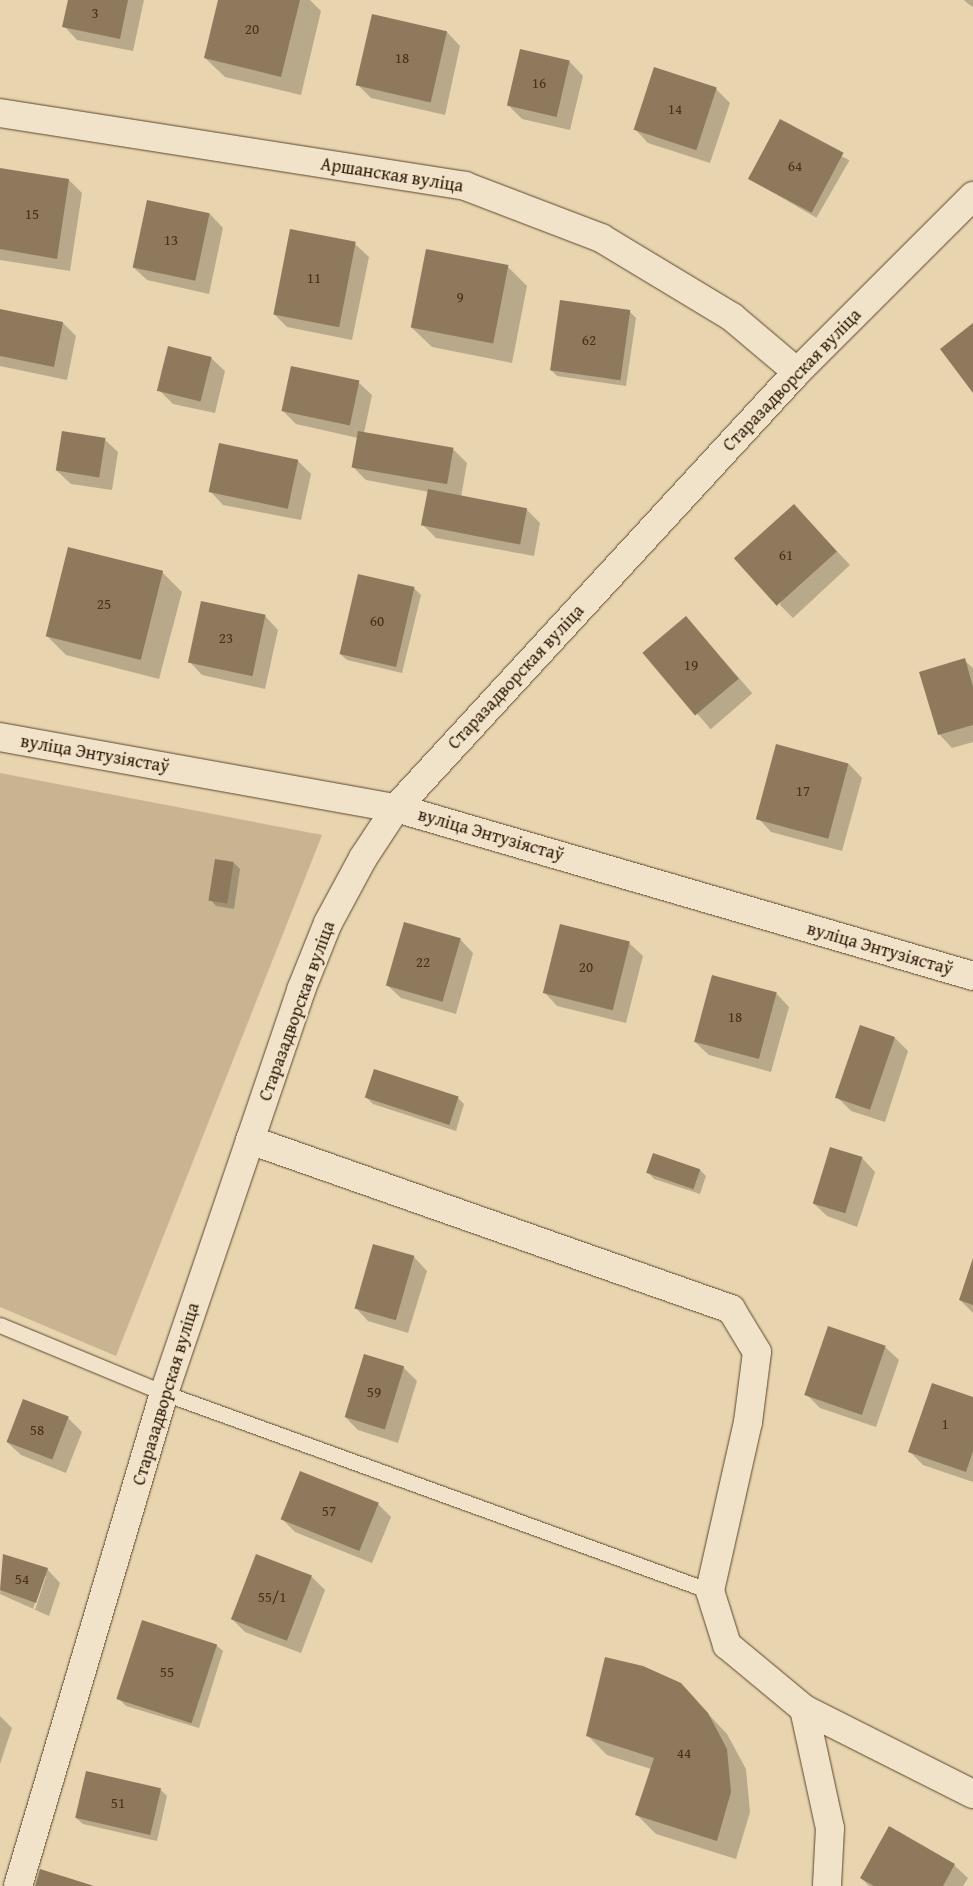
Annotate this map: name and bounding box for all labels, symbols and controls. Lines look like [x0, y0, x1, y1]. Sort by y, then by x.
house number: 3 [91, 4, 99, 22]
house number: 20 [245, 20, 259, 38]
house number: 18 [395, 49, 409, 67]
house number: 16 [532, 74, 546, 92]
house number: 14 [668, 100, 682, 118]
street label: Аршанская вуліца [319, 153, 465, 197]
house number: 64 [788, 157, 802, 175]
house number: 15 [25, 205, 39, 223]
house number: 13 [164, 231, 178, 249]
house number: 11 [307, 269, 321, 287]
house number: 9 [456, 288, 464, 306]
street label: Старазадворская вуліца [718, 304, 866, 456]
house number: 62 [582, 331, 596, 349]
house number: 61 [779, 546, 793, 564]
house number: 25 [97, 595, 111, 613]
street label: Старазадворская вуліца [443, 600, 589, 754]
house number: 60 [370, 612, 384, 630]
house number: 23 [219, 629, 233, 647]
house number: 19 [684, 656, 698, 674]
street label: вуліца Энтузіястаў [19, 730, 171, 778]
house number: 17 [796, 782, 810, 800]
street label: вуліца Энтузіястаў [416, 804, 566, 866]
street label: Старазадворская вуліца [254, 918, 340, 1104]
street label: вуліца Энтузіястаў [805, 918, 955, 980]
house number: 22 [416, 953, 430, 971]
house number: 20 [579, 958, 593, 976]
house number: 18 [728, 1008, 742, 1026]
street label: Старазадворская вуліца [128, 1300, 204, 1488]
house number: 59 [367, 1383, 381, 1401]
house number: 1 [941, 1415, 949, 1433]
house number: 58 [30, 1421, 44, 1439]
house number: 57 [322, 1502, 336, 1520]
house number: 54 [15, 1570, 29, 1588]
house number: 55/1 [258, 1588, 286, 1606]
house number: 55 [160, 1663, 174, 1681]
house number: 44 [677, 1744, 691, 1762]
house number: 51 [111, 1794, 125, 1812]

